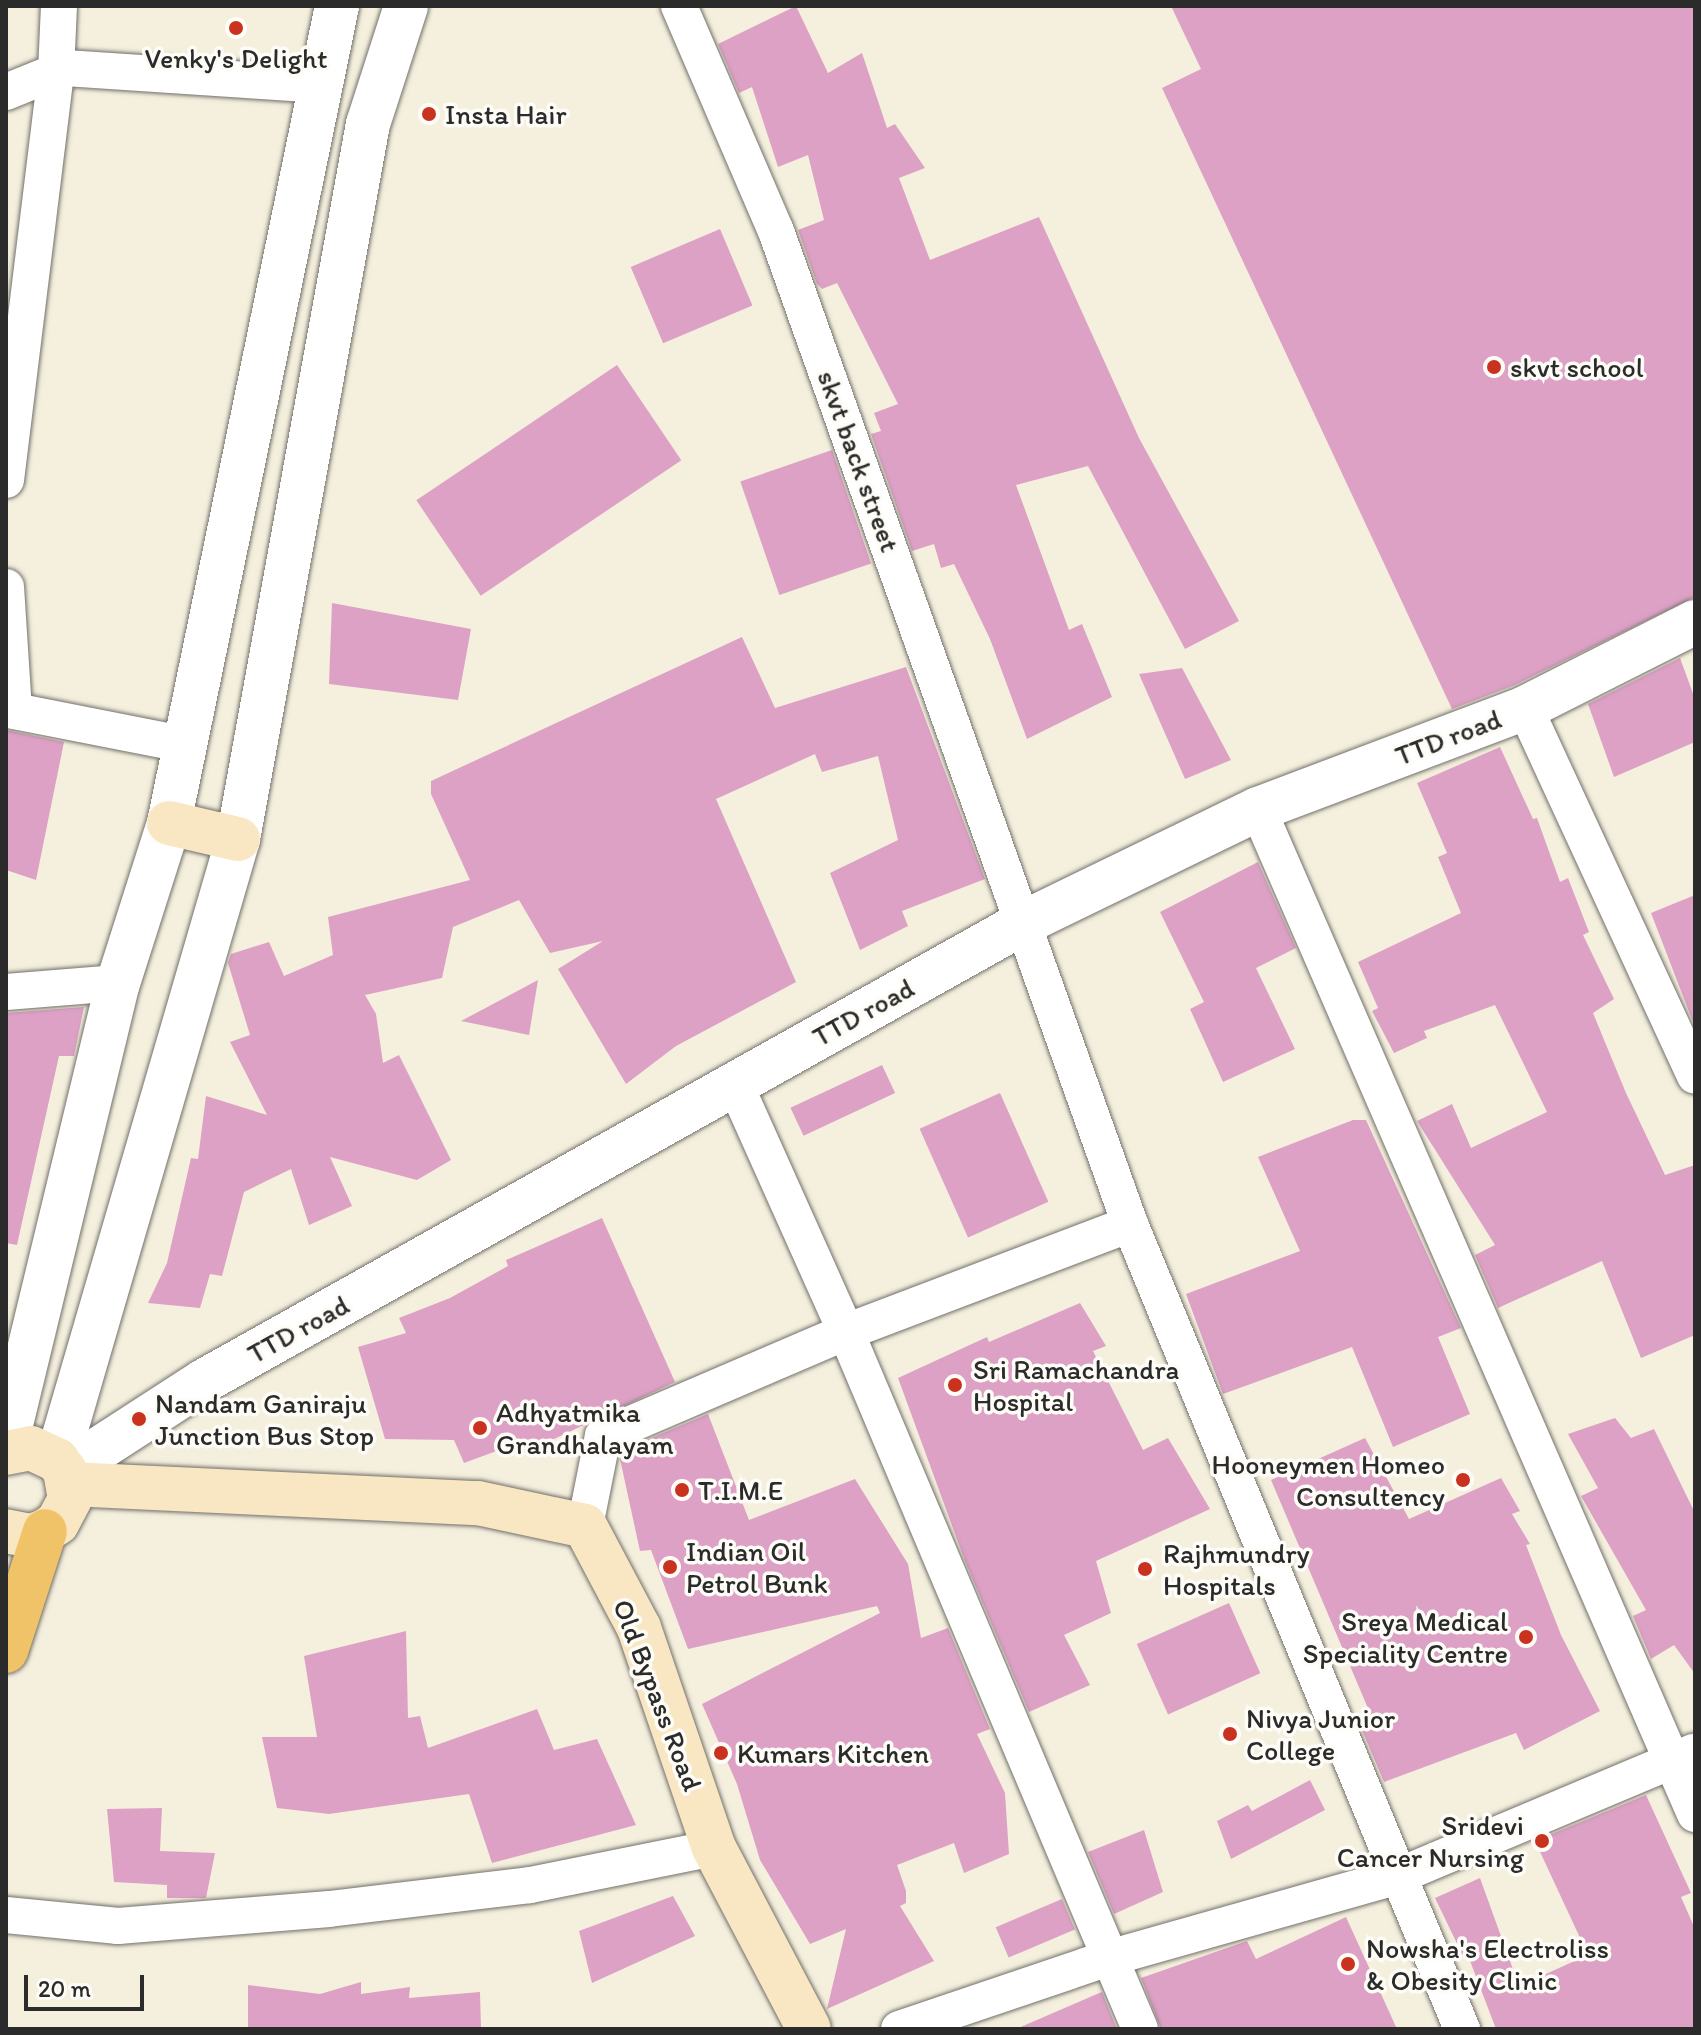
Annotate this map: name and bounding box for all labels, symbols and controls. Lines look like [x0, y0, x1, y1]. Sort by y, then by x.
marker: Venky's Delight [227, 19, 245, 37]
place label: Venky's Delight [145, 41, 327, 75]
place label: Insta Hair [445, 97, 567, 131]
marker: Insta Hair [420, 105, 438, 123]
place label: skvt school [1510, 350, 1643, 384]
marker: skvt school [1485, 358, 1503, 376]
street label: skvt back street [811, 366, 907, 556]
street label: TTD road [1390, 702, 1506, 772]
street label: TTD road [807, 971, 919, 1053]
street label: TTD road [242, 1288, 354, 1370]
place label: Sri Ramachandra Hospital [973, 1352, 1181, 1418]
marker: Sri Ramachandra Hospital [944, 1374, 966, 1396]
place label: Nandam Ganiraju Junction Bus Stop [155, 1386, 373, 1452]
place label: Adhyatmika Grandhalayam [496, 1395, 674, 1461]
marker: Nandam Ganiraju Junction Bus Stop [130, 1410, 148, 1428]
marker: Adhyatmika Grandhalayam [471, 1419, 489, 1437]
place label: Hooneymen Homeo Consultency [1211, 1447, 1445, 1513]
marker: Hooneymen Homeo Consultency [1452, 1469, 1474, 1491]
place label: T.I.M.E [698, 1473, 783, 1507]
marker: T.I.M.E [673, 1481, 691, 1499]
place label: Indian Oil Petrol Bunk [686, 1534, 828, 1600]
place label: Rajhmundry Hospitals [1163, 1536, 1310, 1602]
marker: Indian Oil Petrol Bunk [661, 1558, 679, 1576]
marker: Rajhmundry Hospitals [1134, 1558, 1156, 1580]
street label: Old Bypass Road [606, 1595, 710, 1795]
place label: Sreya Medical Speciality Centre [1303, 1604, 1508, 1670]
marker: Sreya Medical Speciality Centre [1515, 1626, 1537, 1648]
place label: Nivya Junior College [1246, 1701, 1395, 1767]
marker: Nivya Junior College [1221, 1725, 1239, 1743]
place label: Kumars Kitchen [737, 1736, 929, 1770]
marker: Kumars Kitchen [712, 1744, 730, 1762]
place label: Sridevi Cancer Nursing [1337, 1808, 1524, 1874]
marker: Sridevi Cancer Nursing [1531, 1830, 1553, 1852]
place label: Nowsha's Electroliss & Obesity Clinic [1366, 1931, 1609, 1997]
marker: Nowsha's Electroliss & Obesity Clinic [1337, 1953, 1359, 1975]
scale bar [28, 1959, 148, 2009]
text: 20 m [38, 1974, 91, 2003]

